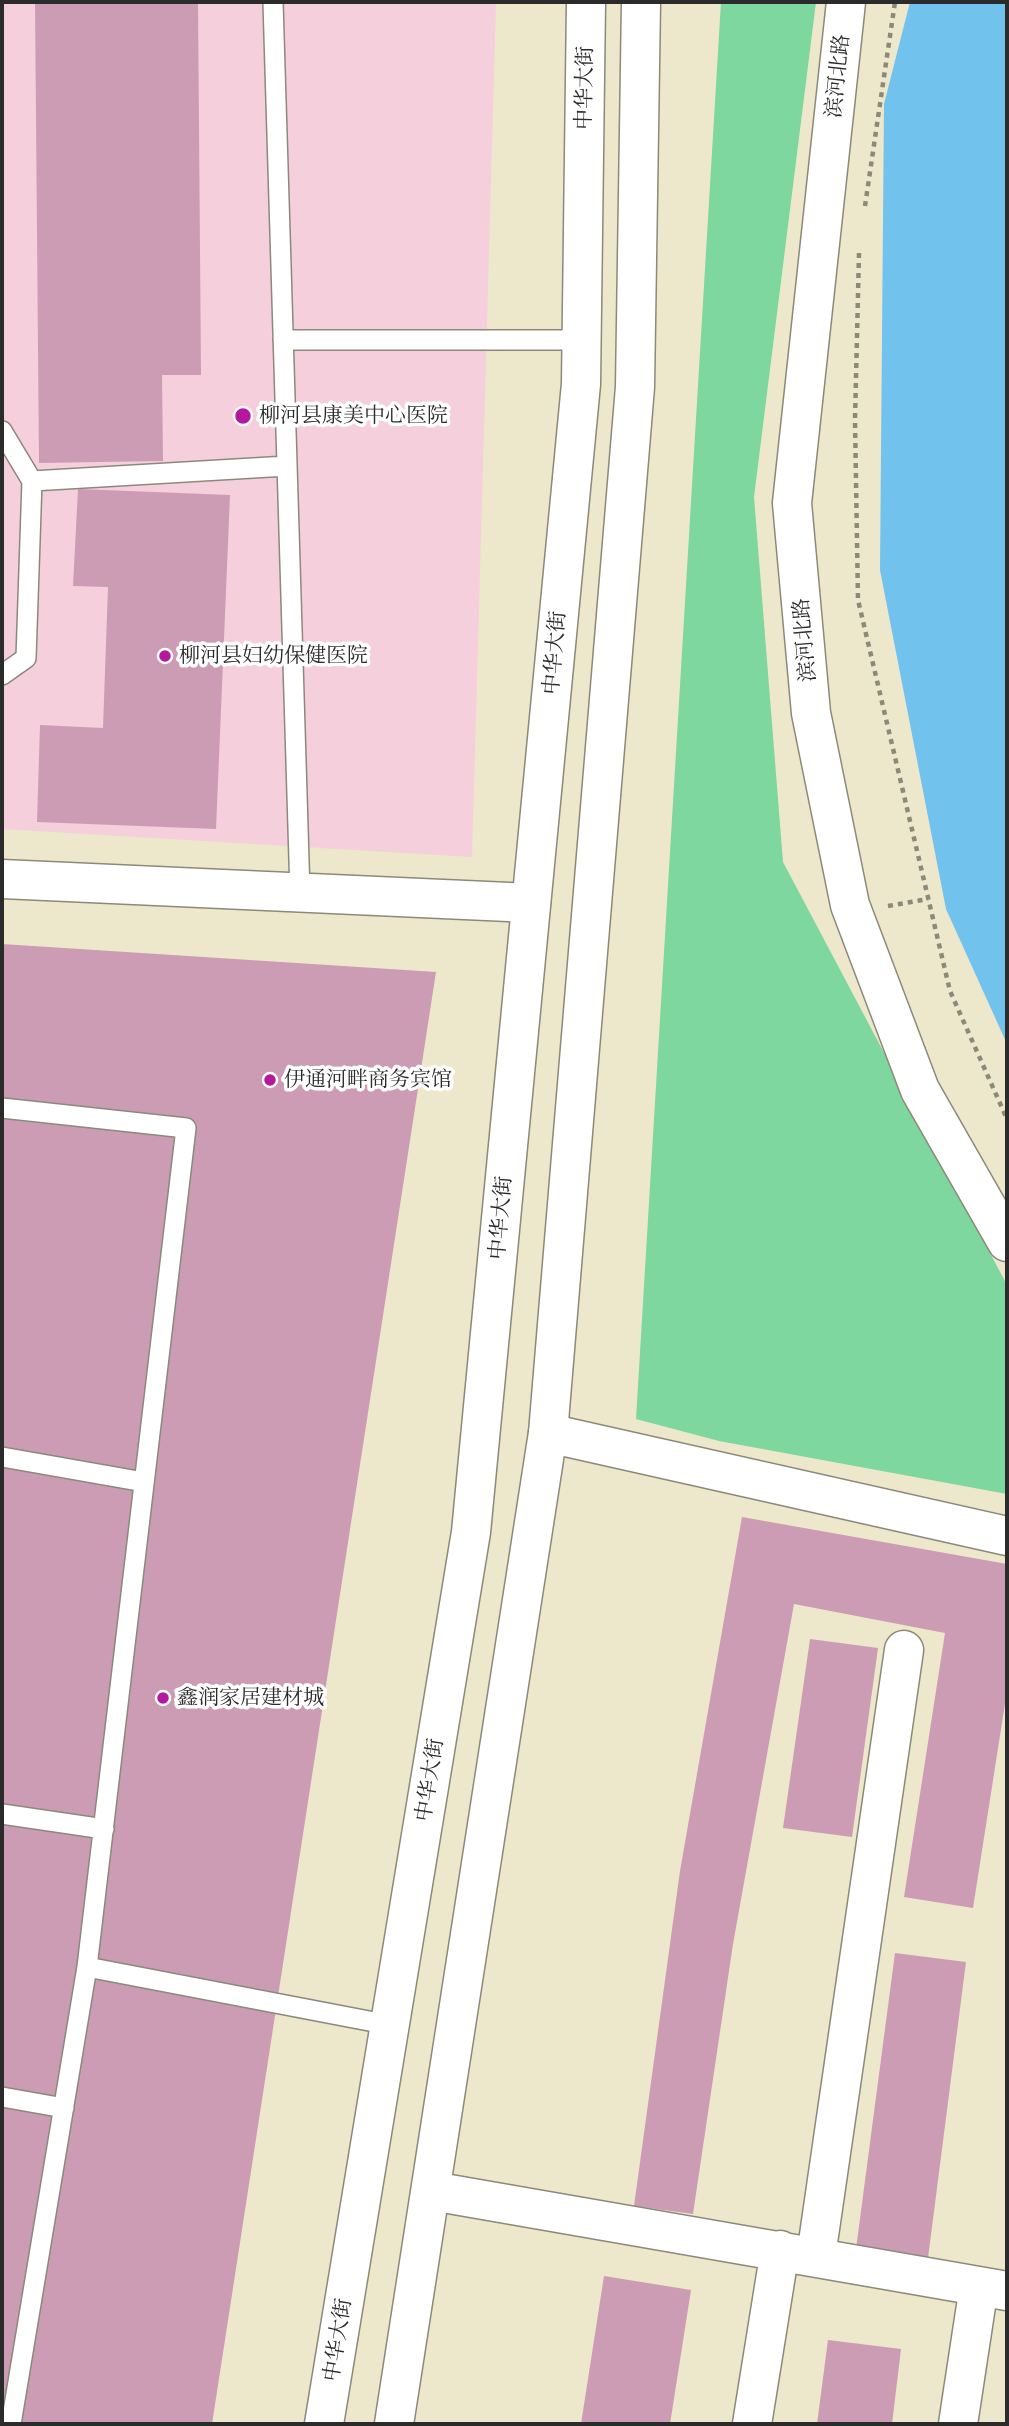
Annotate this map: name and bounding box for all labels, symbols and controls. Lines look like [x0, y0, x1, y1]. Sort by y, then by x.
street label: 滨河北路 [821, 33, 855, 119]
street label: 中华大街 [572, 46, 598, 130]
place label: 柳河县康美中心医院 [259, 403, 448, 429]
marker: 柳河县康美中心医院 [233, 406, 253, 426]
street label: 滨河北路 [789, 597, 821, 683]
street label: 中华大街 [539, 610, 571, 696]
place label: 柳河县妇幼保健医院 [179, 643, 368, 669]
marker: 柳河县妇幼保健医院 [157, 648, 173, 664]
place label: 伊通河畔商务宾馆 [284, 1067, 452, 1093]
marker: 伊通河畔商务宾馆 [262, 1072, 278, 1088]
street label: 中华大街 [485, 1175, 517, 1261]
place label: 鑫润家居建材城 [177, 1685, 324, 1711]
marker: 鑫润家居建材城 [155, 1690, 171, 1706]
street label: 中华大街 [411, 1737, 449, 1823]
street label: 中华大街 [319, 2297, 357, 2383]

